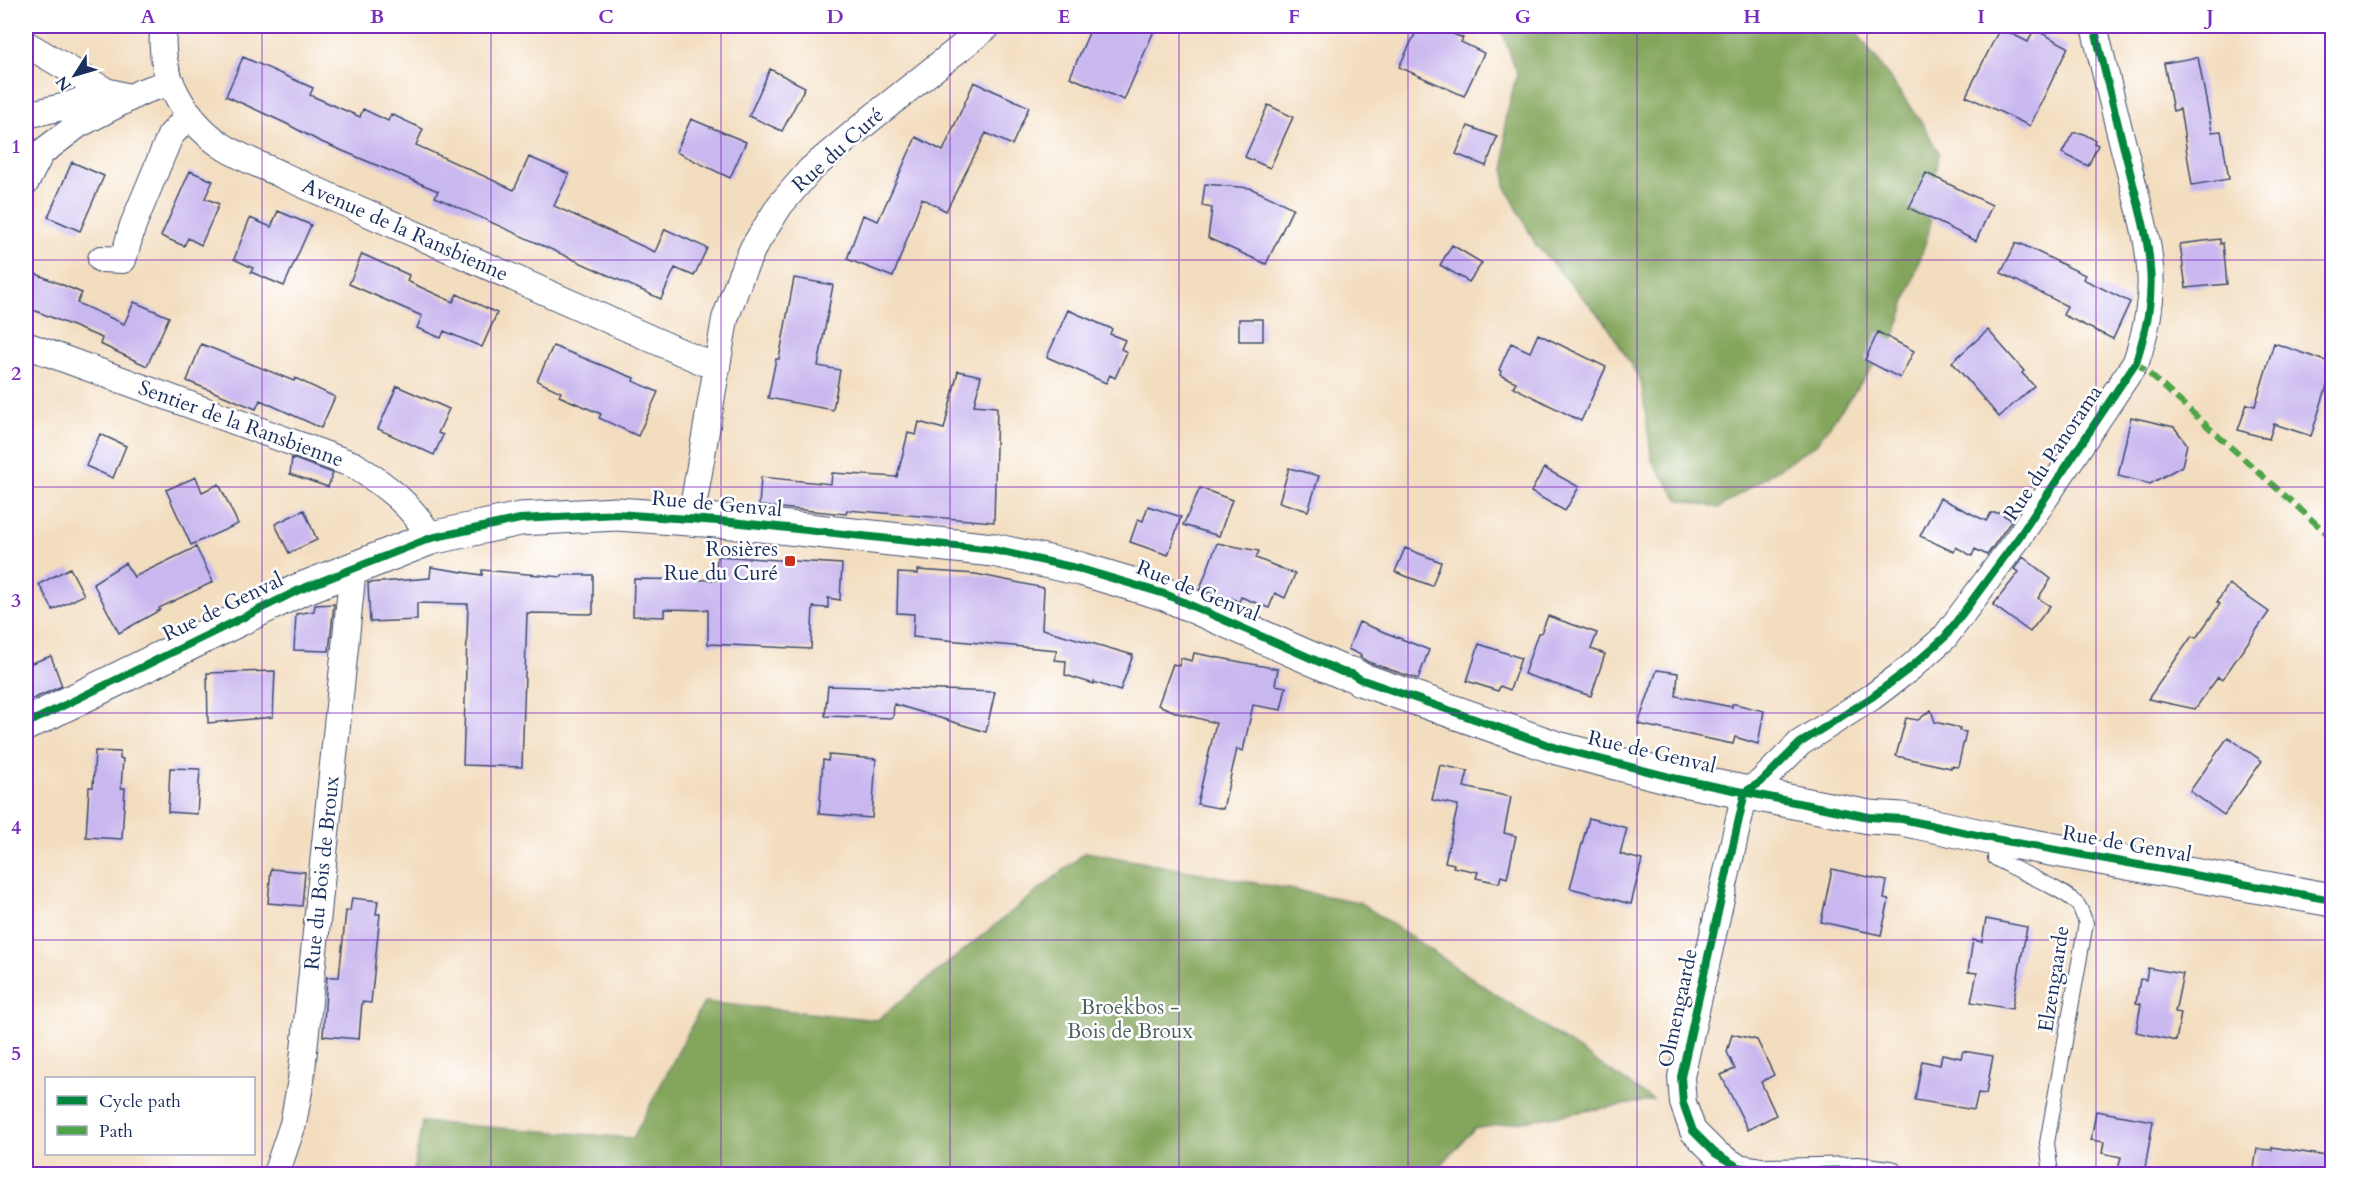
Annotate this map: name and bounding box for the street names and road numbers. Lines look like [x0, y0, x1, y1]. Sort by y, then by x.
street label: Rue du Curé [786, 101, 890, 199]
street label: Avenue de la Ransbienne [297, 171, 513, 289]
street label: Sentier de la Ransbienne [134, 373, 348, 475]
street label: Rue du Panorama [1997, 379, 2109, 527]
street label: Rue de Genval [651, 484, 783, 524]
street label: Rue de Genval [1132, 553, 1264, 629]
street label: Rue de Genval [158, 565, 288, 649]
street label: Rue de Genval [1585, 723, 1719, 781]
street label: Rue du Bois de Broux [297, 774, 347, 972]
street label: Rue de Genval [2060, 818, 2194, 870]
street label: Elzengaarde [2031, 924, 2077, 1034]
street label: Olmengaarde [1651, 946, 1705, 1070]

